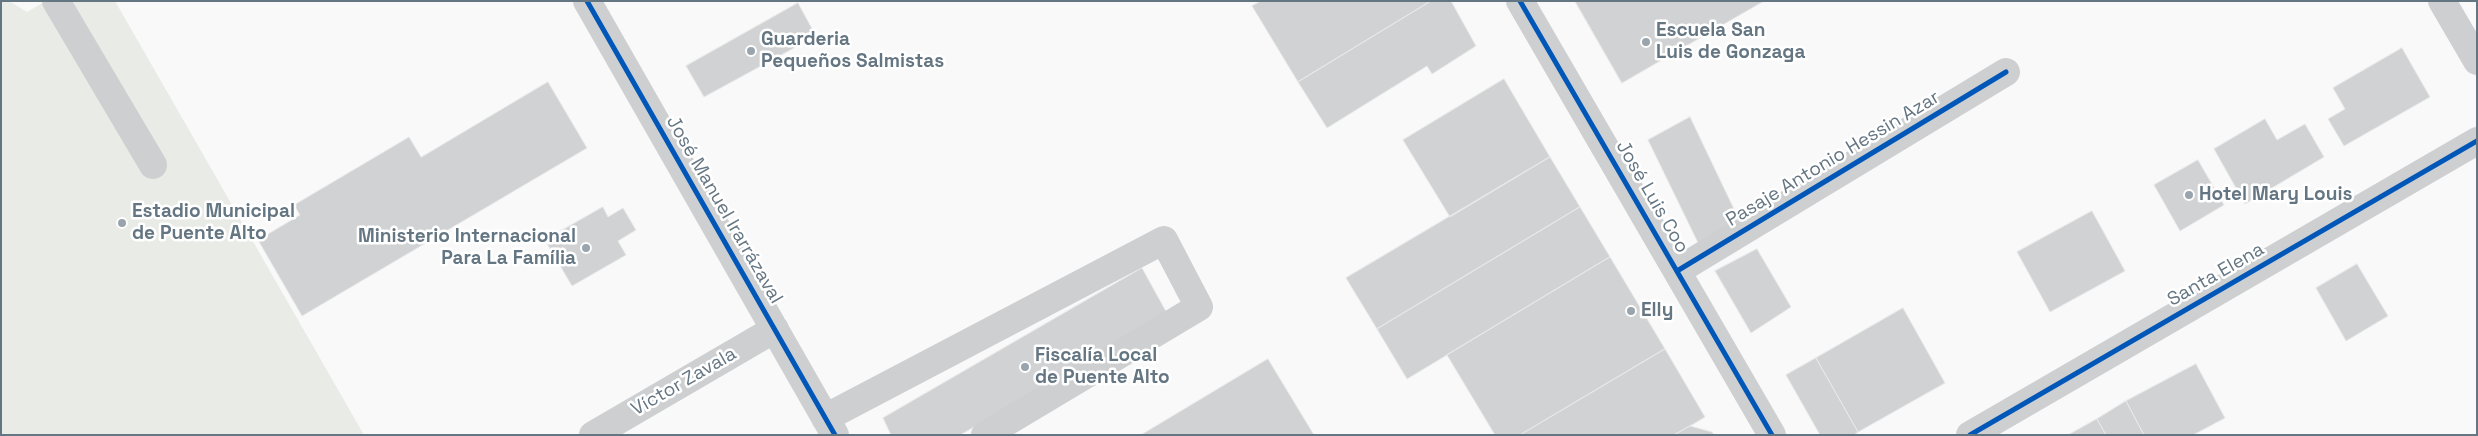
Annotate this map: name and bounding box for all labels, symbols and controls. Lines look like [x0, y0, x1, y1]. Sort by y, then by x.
place label: Escuela San Luis de Gonzaga [1656, 20, 1805, 64]
place label: Guarderia Pequeños Salmistas [761, 29, 944, 73]
marker: Escuela San Luis de Gonzaga [1640, 36, 1652, 48]
marker: Guarderia Pequeños Salmistas [745, 45, 757, 57]
street label: Pasaje Antonio Hessin Azar [1722, 86, 1944, 232]
street label: José Manuel Irarrázaval [661, 112, 787, 308]
street label: José Luis Coo [1611, 137, 1693, 257]
place label: Hotel Mary Louis [2199, 184, 2352, 206]
marker: Hotel Mary Louis [2183, 189, 2195, 201]
place label: Estadio Municipal de Puente Alto [132, 201, 295, 245]
marker: Estadio Municipal de Puente Alto [116, 217, 128, 229]
place label: Ministerio Internacional Para La Família [358, 226, 576, 270]
street label: Santa Elena [2164, 238, 2268, 312]
marker: Ministerio Internacional Para La Família [580, 242, 592, 254]
place label: Elly [1641, 300, 1673, 322]
marker: Elly [1625, 305, 1637, 317]
street label: Víctor Zavala [627, 343, 741, 421]
place label: Fiscalía Local de Puente Alto [1035, 345, 1170, 389]
marker: Fiscalía Local de Puente Alto [1019, 361, 1031, 373]

